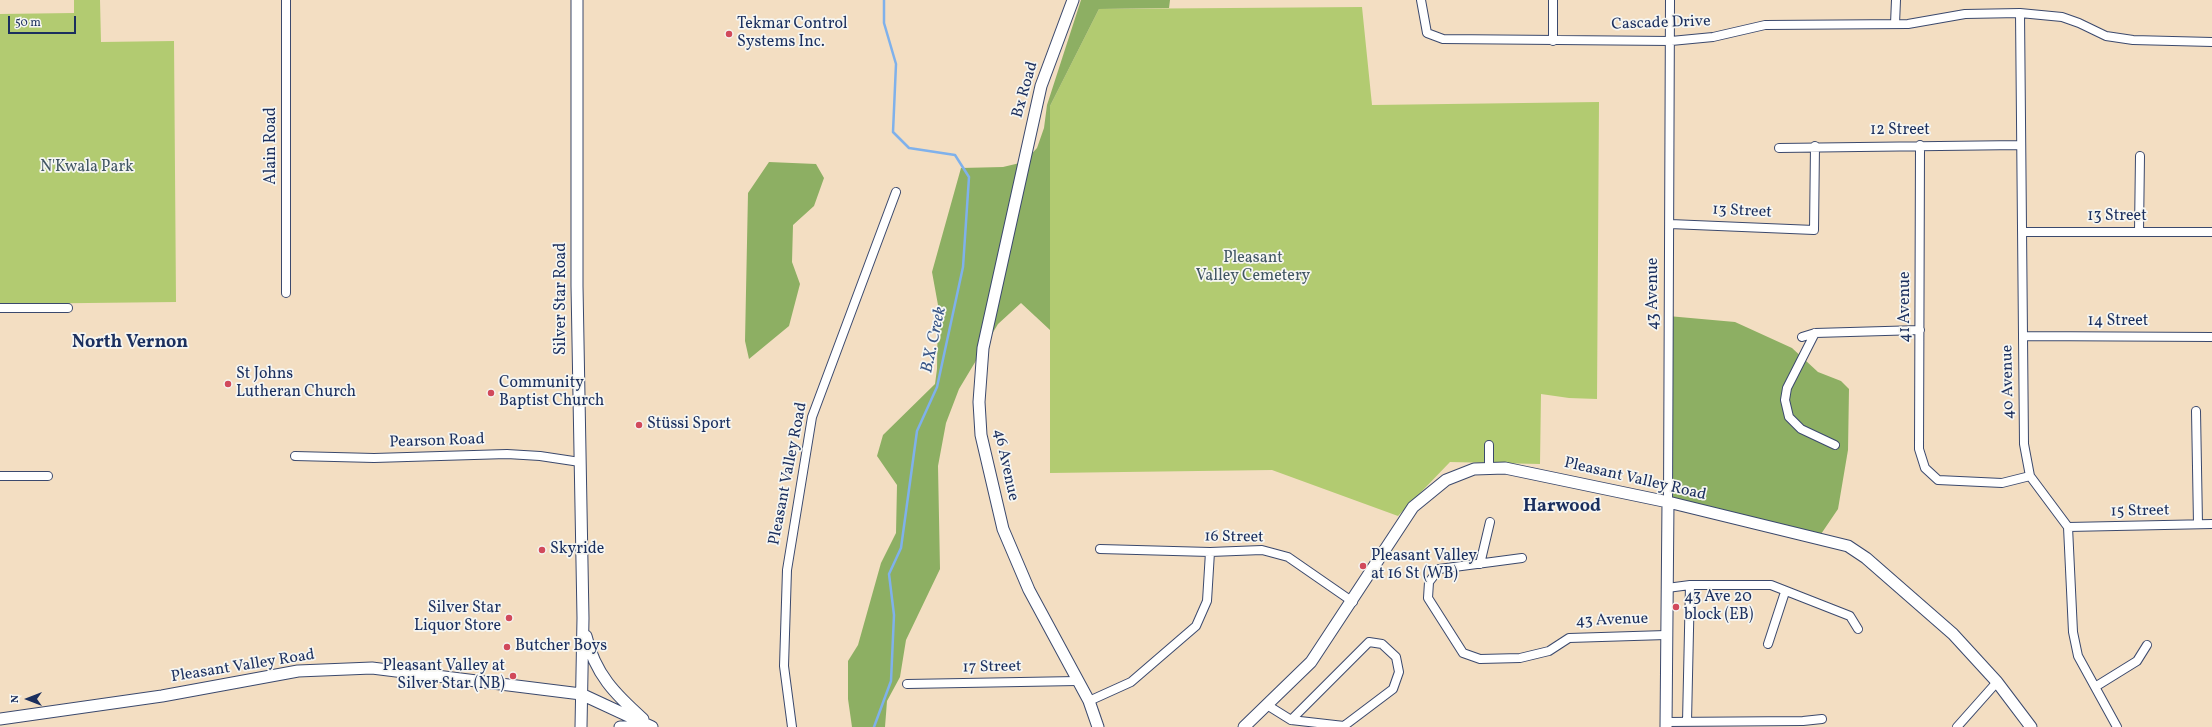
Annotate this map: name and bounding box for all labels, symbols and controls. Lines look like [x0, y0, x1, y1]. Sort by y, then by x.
scale bar [10, 8, 78, 34]
street label: Cascade Drive [1611, 13, 1711, 35]
text: 50 m [15, 15, 41, 31]
place label: Tekmar Control Systems Inc. [737, 15, 848, 53]
marker: Tekmar Control Systems Inc. [724, 29, 734, 39]
street label: Bx Road [1009, 60, 1043, 120]
street label: Alain Road [262, 107, 282, 185]
street label: 12 Street [1870, 121, 1930, 141]
park label: N'Kwala Park [40, 158, 134, 178]
street label: 13 Street [1712, 201, 1772, 223]
street label: 13 Street [2087, 207, 2147, 227]
street label: Silver Star Road [552, 243, 572, 355]
park label: Pleasant Valley Cemetery [1196, 249, 1310, 287]
street label: 43 Avenue [1644, 258, 1664, 330]
street label: 41 Avenue [1896, 271, 1916, 343]
water label: B.X. Creek [918, 305, 952, 375]
street label: 14 Street [2088, 312, 2148, 332]
district label: North Vernon [72, 333, 188, 355]
street label: 40 Avenue [1999, 345, 2019, 419]
place label: St Johns Lutheran Church [236, 365, 356, 403]
place label: Community Baptist Church [499, 374, 604, 412]
marker: St Johns Lutheran Church [223, 379, 233, 389]
marker: Community Baptist Church [486, 388, 496, 398]
street label: Pleasant Valley Road [766, 401, 812, 547]
place label: Stüssi Sport [647, 415, 731, 435]
marker: Stüssi Sport [634, 420, 644, 430]
street label: 46 Avenue [988, 427, 1022, 503]
street label: Pearson Road [389, 431, 485, 453]
street label: Pleasant Valley Road [1562, 454, 1708, 506]
district label: Harwood [1523, 497, 1601, 519]
street label: 15 Street [2110, 502, 2170, 522]
street label: 16 Street [1204, 528, 1264, 548]
place label: Skyride [550, 540, 604, 560]
marker: Skyride [537, 545, 547, 555]
place label: Pleasant Valley at 16 St (WB) [1371, 547, 1477, 585]
marker: Pleasant Valley at 16 St (WB) [1358, 561, 1368, 571]
place label: 43 Ave 20 block (EB) [1684, 588, 1753, 626]
place label: Silver Star Liquor Store [414, 599, 501, 637]
marker: 43 Ave 20 block (EB) [1671, 602, 1681, 612]
street label: 43 Avenue [1575, 610, 1649, 632]
marker: Silver Star Liquor Store [504, 613, 514, 623]
place label: Butcher Boys [515, 637, 607, 657]
marker: Butcher Boys [502, 642, 512, 652]
street label: Pleasant Valley Road [170, 646, 316, 688]
place label: Pleasant Valley at Silver Star (NB) [382, 657, 505, 695]
street label: 17 Street [962, 658, 1022, 678]
marker: Pleasant Valley at Silver Star (NB) [508, 671, 518, 681]
north arrow [8, 679, 48, 719]
text: N [8, 695, 23, 703]

